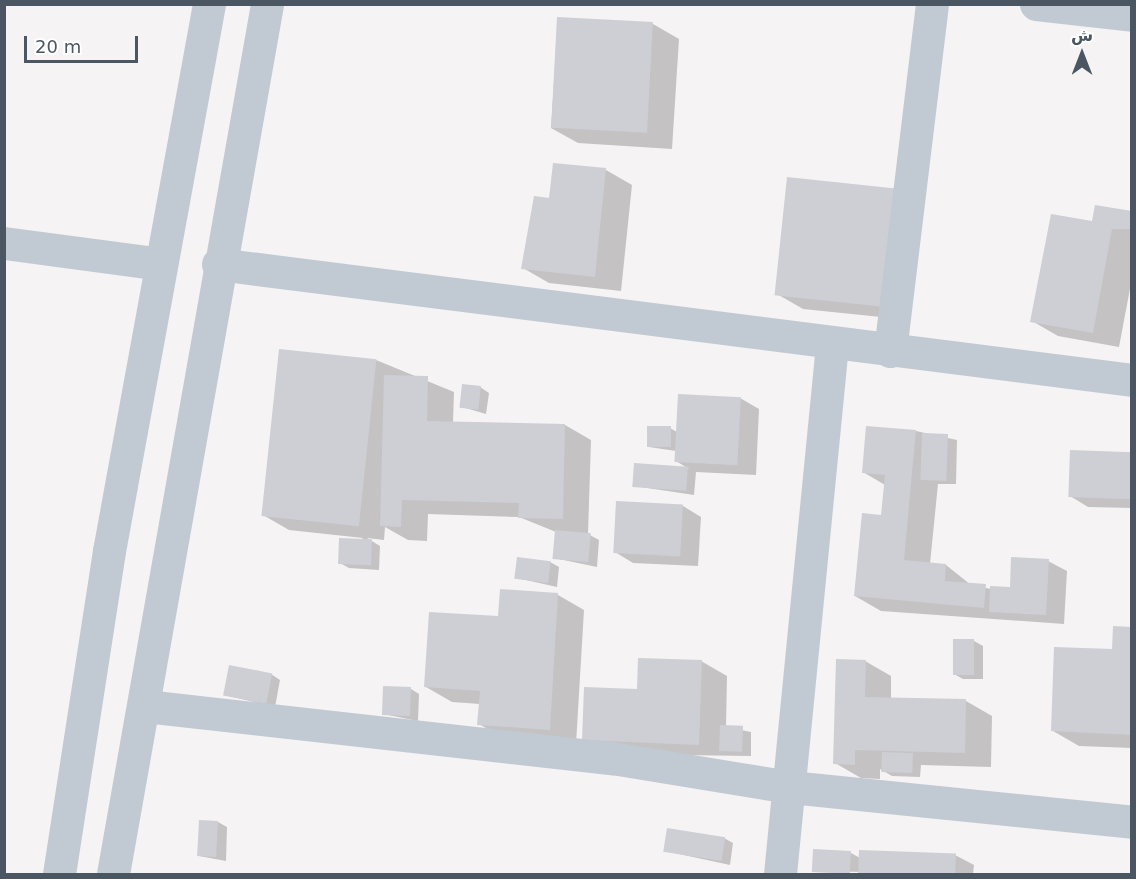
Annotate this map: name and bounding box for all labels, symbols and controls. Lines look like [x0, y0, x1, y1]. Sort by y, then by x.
scale bar [27, 24, 141, 62]
north arrow [1052, 24, 1112, 84]
text: ش [1071, 26, 1093, 45]
text: 20 m [35, 36, 81, 57]

